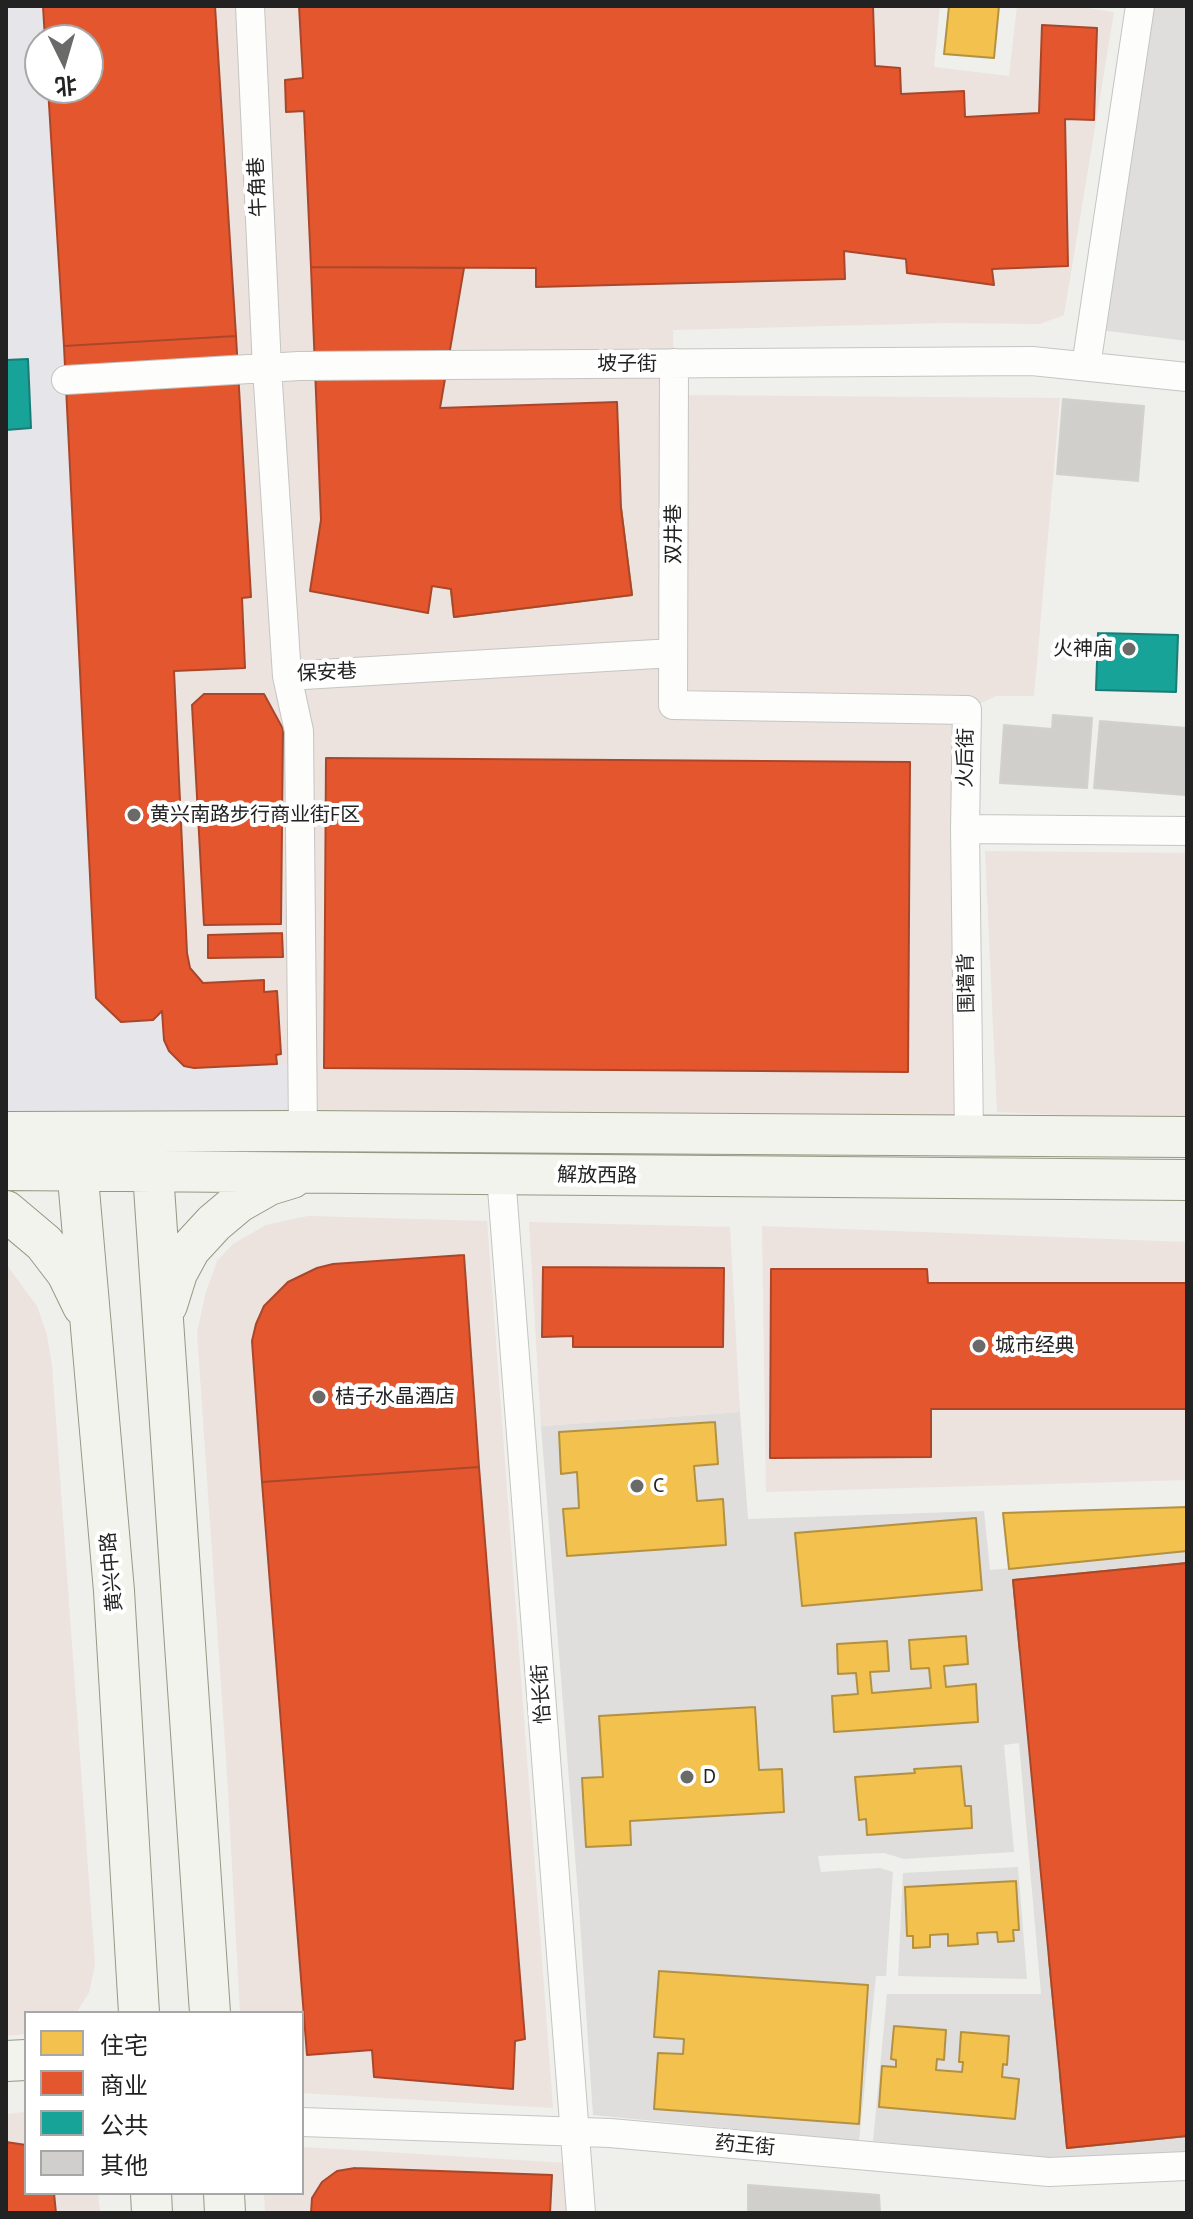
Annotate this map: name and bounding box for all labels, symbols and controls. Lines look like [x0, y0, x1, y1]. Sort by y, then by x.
north arrow [24, 24, 104, 104]
text: 北 [54, 71, 78, 101]
street label: 牛角巷 [244, 156, 272, 218]
street label: 坡子街 [597, 352, 657, 376]
street label: 双井巷 [662, 504, 686, 564]
place label: 火神庙 [1053, 637, 1113, 661]
marker: 火神庙 [1120, 640, 1138, 658]
street label: 保安巷 [296, 659, 358, 687]
street label: 火后街 [953, 728, 979, 788]
place label: 黄兴南路步行商业街F区 [150, 803, 360, 827]
marker: 黄兴南路步行商业街F区 [125, 806, 143, 824]
street label: 围墙背 [954, 953, 980, 1013]
street label: 解放西路 [557, 1163, 637, 1189]
place label: 城市经典 [995, 1334, 1075, 1358]
marker: 城市经典 [970, 1337, 988, 1355]
place label: 桔子水晶酒店 [335, 1385, 455, 1409]
marker: 桔子水晶酒店 [310, 1388, 328, 1406]
place label: C [653, 1474, 664, 1498]
marker: C [628, 1477, 646, 1495]
street label: 黄兴中路 [97, 1531, 127, 1613]
street label: 怡长街 [528, 1663, 556, 1725]
place label: D [703, 1765, 716, 1789]
marker: D [678, 1768, 696, 1786]
legend [24, 2011, 304, 2195]
text: 住宅 [100, 2030, 148, 2061]
text: 商业 [100, 2070, 148, 2101]
text: 公共 [100, 2110, 148, 2141]
street label: 药王街 [714, 2131, 776, 2161]
text: 其他 [100, 2150, 148, 2181]

